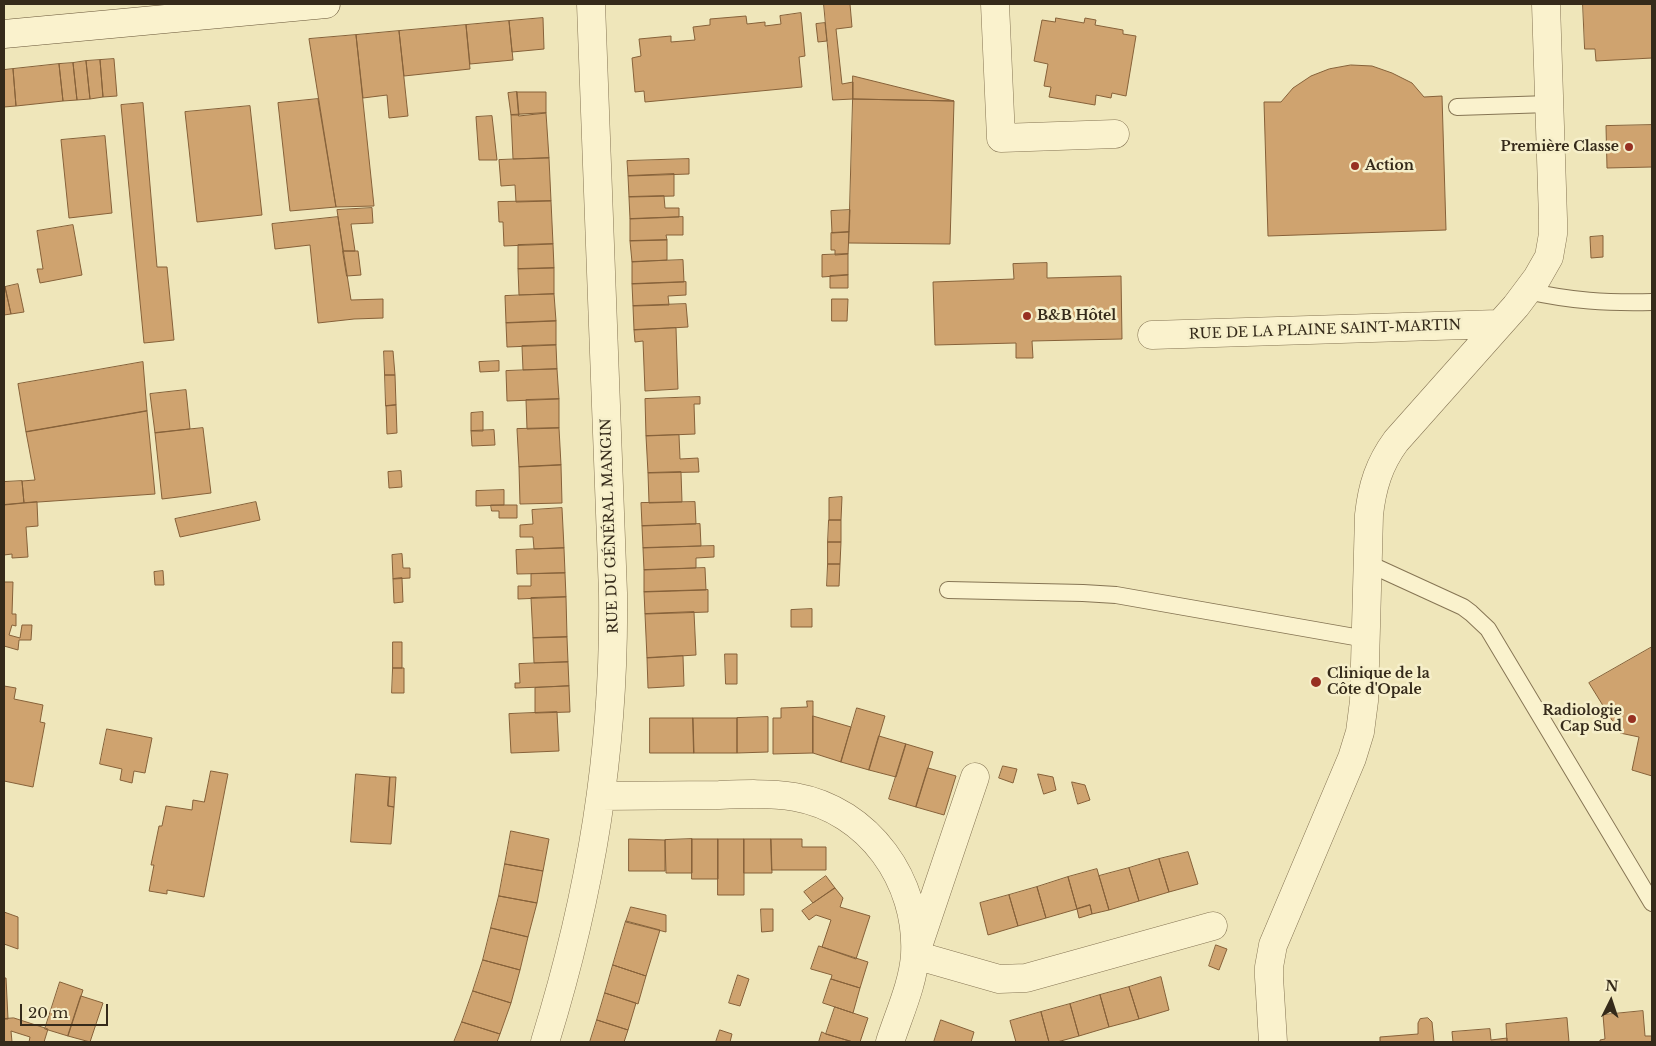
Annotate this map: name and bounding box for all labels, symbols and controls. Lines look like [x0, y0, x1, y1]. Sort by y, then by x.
place label: Première Classe [1501, 139, 1619, 155]
marker: Première Classe [1623, 141, 1635, 153]
place label: Action [1365, 158, 1414, 174]
marker: Action [1349, 160, 1361, 172]
place label: B&B Hôtel [1037, 308, 1116, 324]
marker: B&B Hôtel [1021, 310, 1033, 322]
street label: RUE DE LA PLAINE SAINT-MARTIN [1189, 317, 1461, 343]
street label: RUE DU GÉNÉRAL MANGIN [598, 418, 622, 634]
place label: Clinique de la Côte d'Opale [1327, 666, 1430, 699]
marker: Clinique de la Côte d'Opale [1309, 675, 1323, 689]
place label: Radiologie Cap Sud [1543, 703, 1622, 736]
marker: Radiologie Cap Sud [1626, 713, 1638, 725]
north arrow [1586, 976, 1636, 1026]
text: N [1605, 977, 1619, 995]
scale bar [22, 994, 110, 1026]
text: 20 m [28, 1003, 68, 1022]

